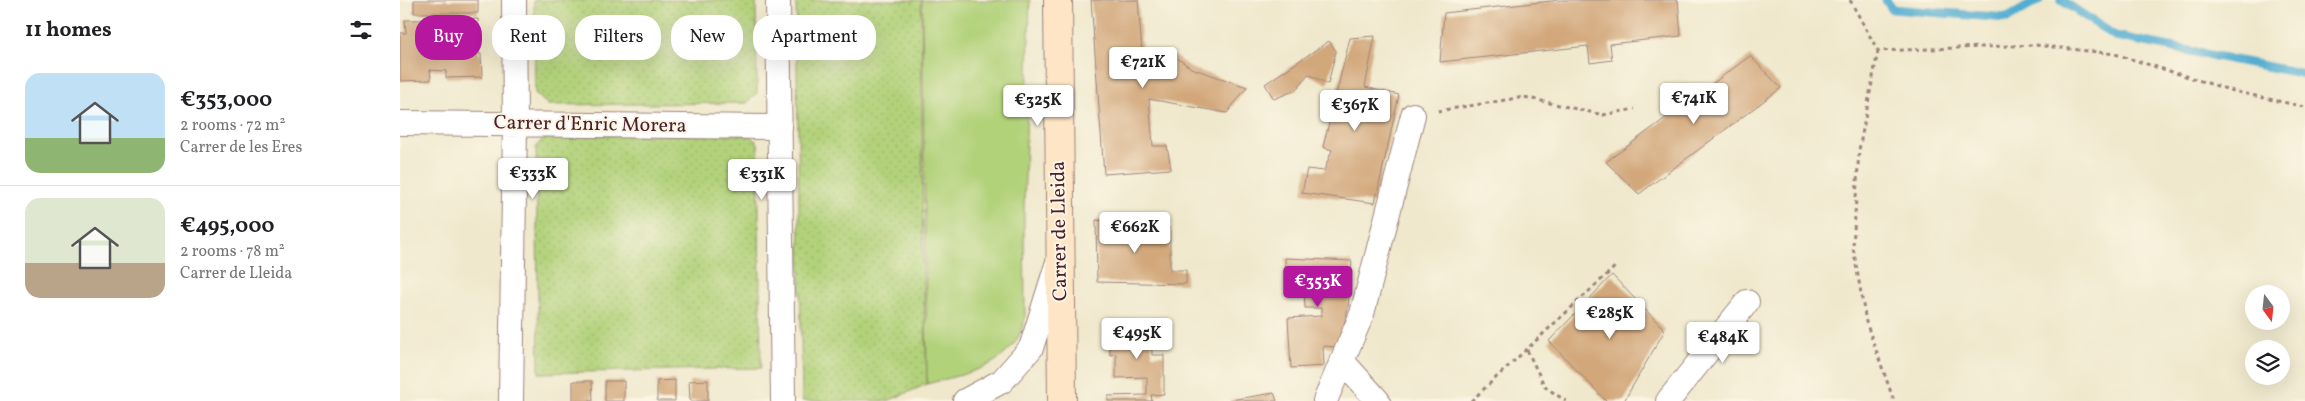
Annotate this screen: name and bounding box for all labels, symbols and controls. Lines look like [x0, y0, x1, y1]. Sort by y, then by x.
chip: Buy [415, 15, 482, 60]
chip: Rent [492, 15, 565, 60]
chip: Filters [575, 15, 661, 60]
chip: New [671, 15, 743, 60]
chip: Apartment [753, 15, 876, 60]
text: 11 homes [25, 16, 112, 45]
icon: filters [347, 16, 375, 44]
pin: €721K [1108, 46, 1178, 89]
text: €721K [1120, 52, 1166, 74]
pin: €741K [1659, 82, 1729, 125]
pin: €325K [1003, 84, 1073, 127]
text: €353,000 [180, 86, 272, 115]
text: €741K [1671, 88, 1717, 110]
text: €325K [1014, 90, 1062, 112]
pin: €367K [1320, 90, 1390, 132]
icon: home [65, 93, 125, 153]
text: €367K [1331, 95, 1379, 117]
street label: Carrer d'Enric Morera [493, 109, 687, 141]
text: 2 rooms · 72 m² [180, 115, 285, 137]
text: Carrer de les Eres [180, 137, 302, 159]
pin: €333K [498, 158, 568, 200]
pin: €331K [727, 158, 797, 201]
street label: Carrer de Lleida [1045, 161, 1075, 301]
text: €333K [509, 163, 557, 185]
text: €331K [739, 164, 785, 186]
text: €495,000 [180, 212, 275, 241]
pin: €662K [1100, 212, 1170, 254]
text: €662K [1110, 217, 1160, 239]
icon: home [65, 218, 125, 278]
text: 2 rooms · 78 m² [180, 241, 285, 263]
text: Carrer de Lleida [180, 263, 292, 285]
pin: €353K [1283, 266, 1353, 308]
text: €353K [1294, 271, 1342, 293]
north arrow [2245, 285, 2290, 330]
map controls [2245, 285, 2290, 385]
pin: €285K [1575, 298, 1645, 340]
text: €285K [1586, 303, 1634, 325]
pin: €495K [1102, 318, 1172, 360]
pin: €484K [1688, 322, 1758, 364]
text: €495K [1112, 323, 1162, 345]
text: €484K [1698, 327, 1748, 349]
button: layers [2245, 340, 2290, 385]

